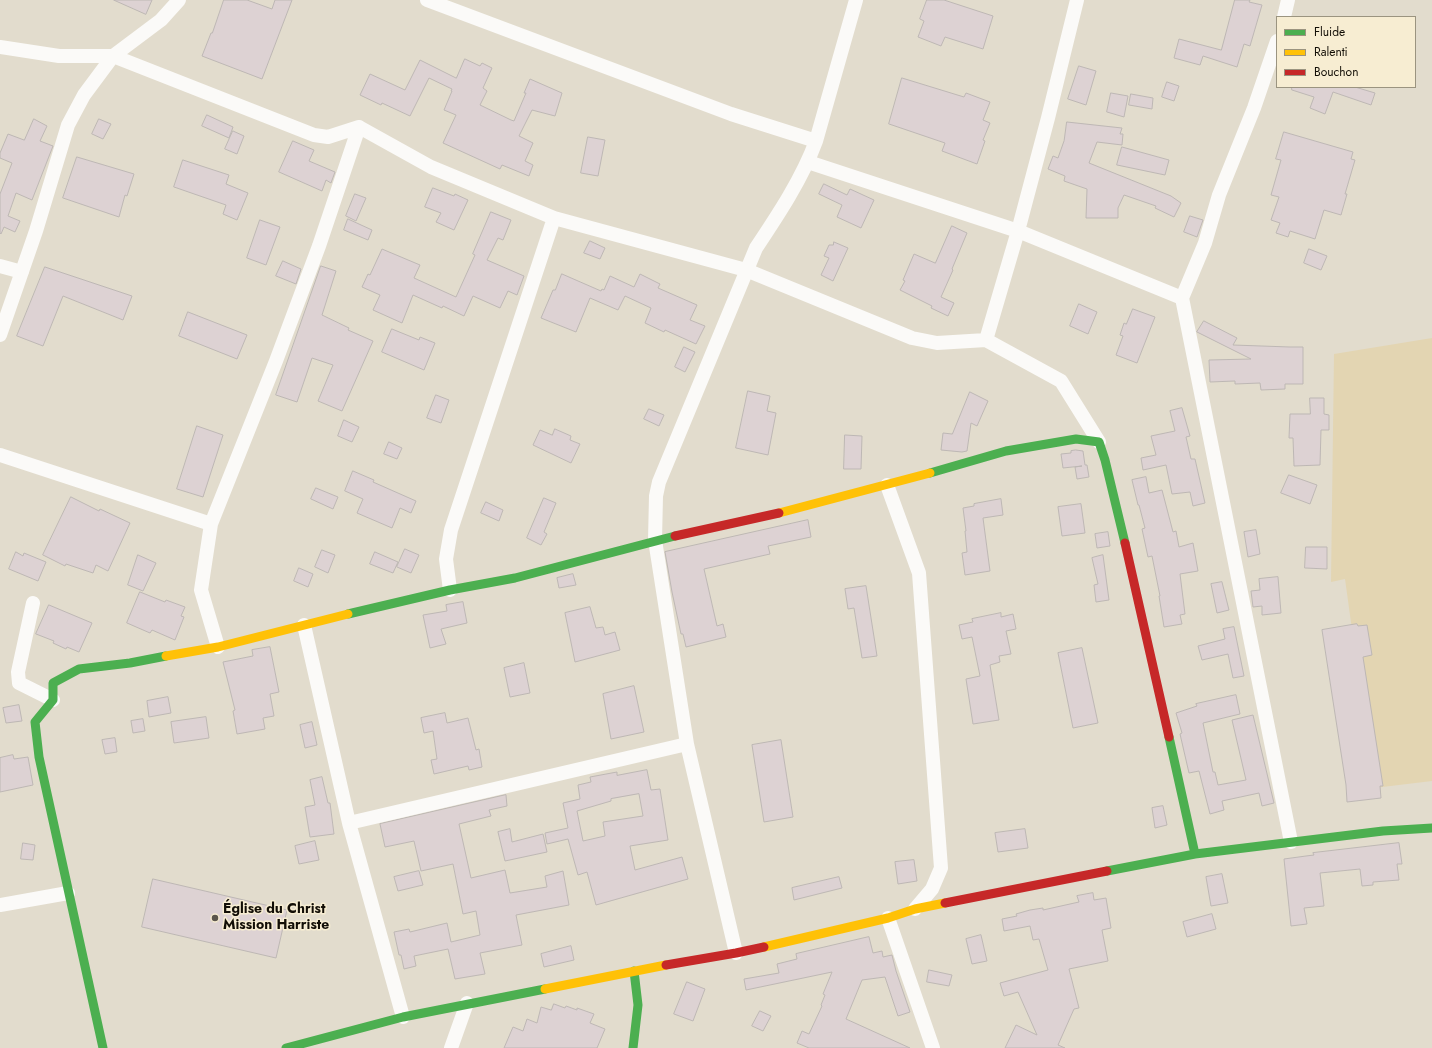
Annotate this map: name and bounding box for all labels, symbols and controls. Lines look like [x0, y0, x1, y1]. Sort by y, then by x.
legend [1276, 16, 1416, 88]
text: Fluide [1314, 23, 1345, 41]
text: Ralenti [1314, 43, 1348, 61]
text: Bouchon [1314, 63, 1358, 81]
place label: Église du Christ Mission Harriste [223, 902, 329, 934]
marker: Église du Christ Mission Harriste [210, 913, 220, 923]

